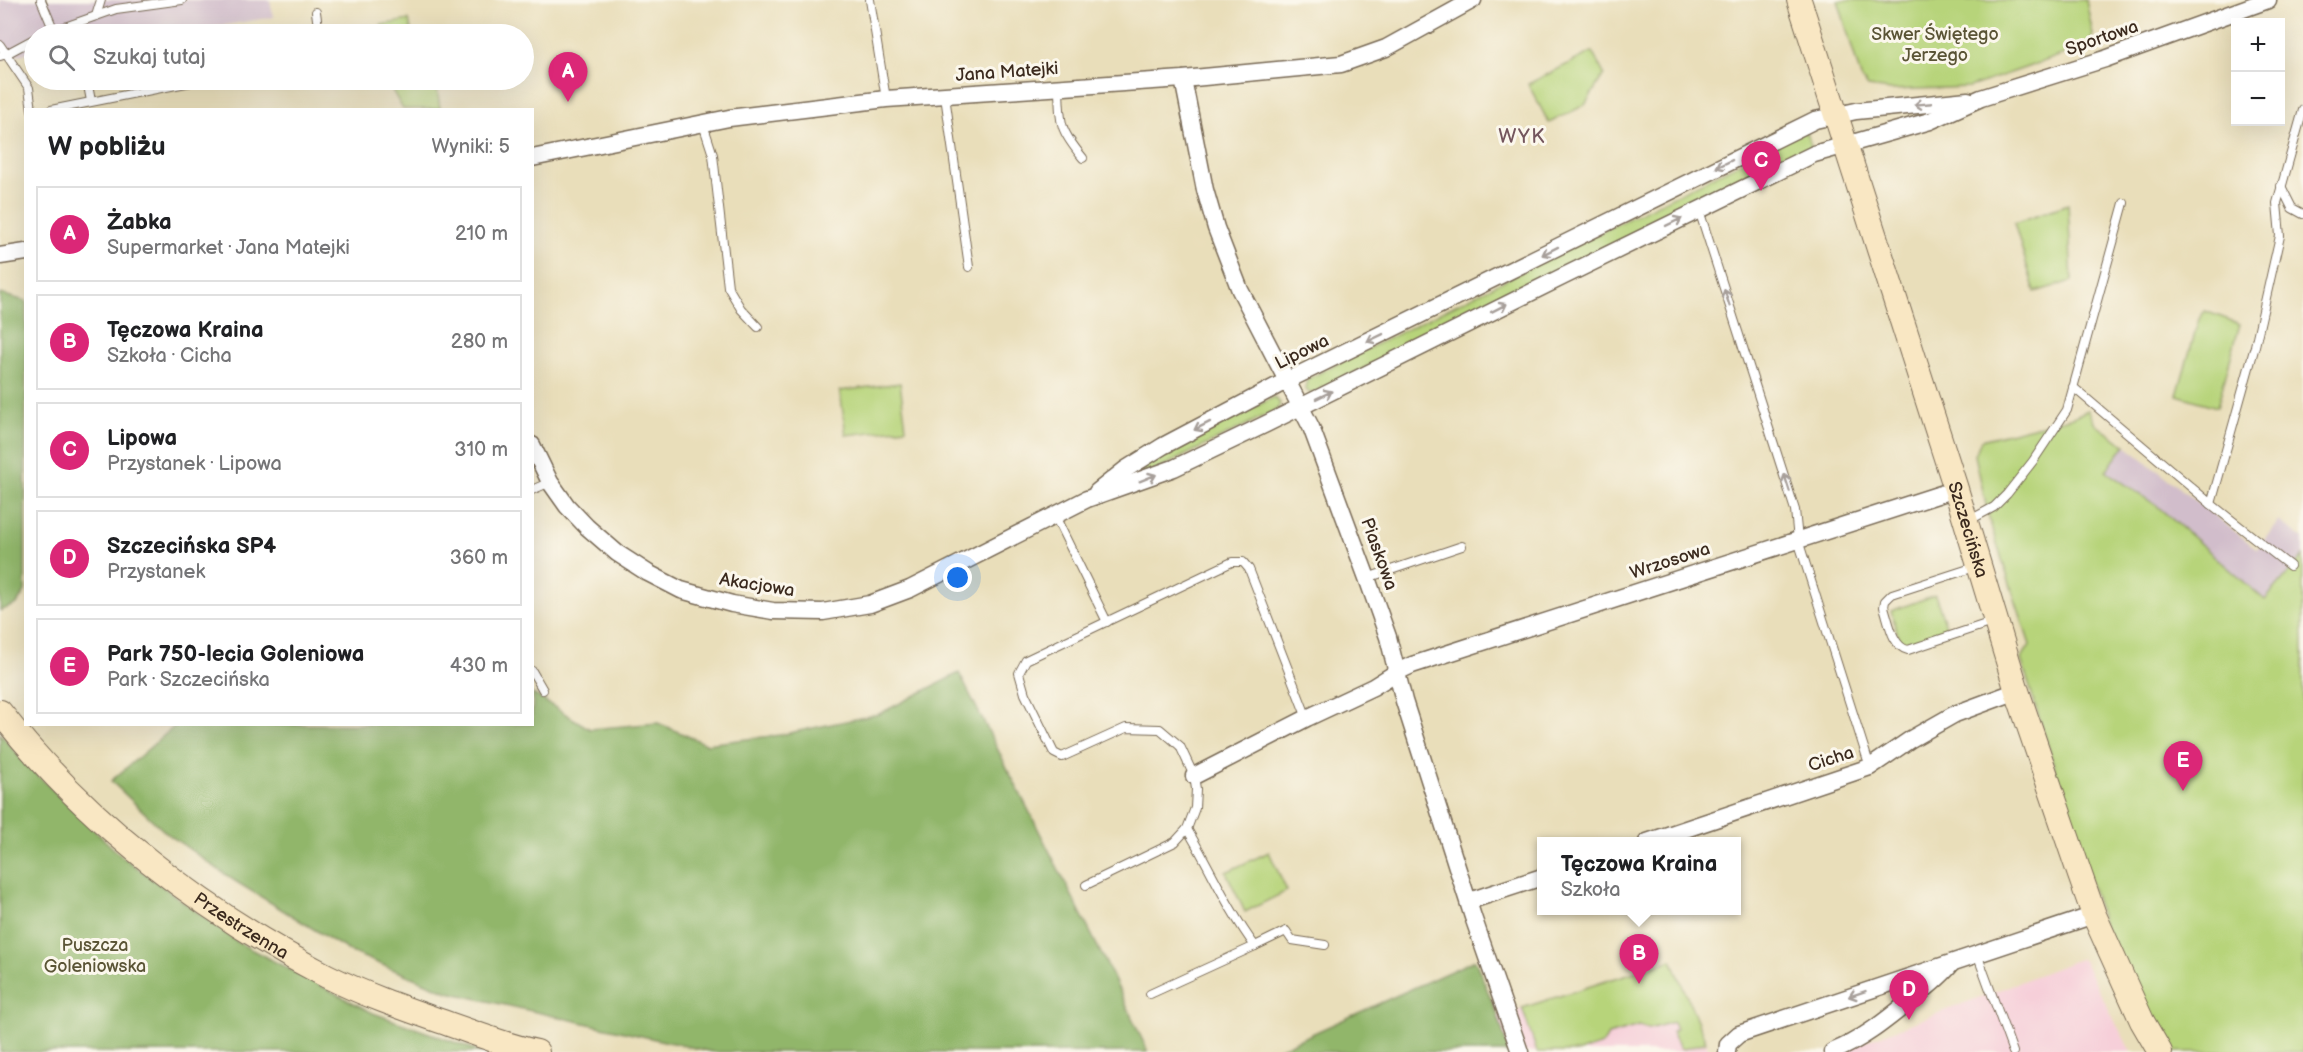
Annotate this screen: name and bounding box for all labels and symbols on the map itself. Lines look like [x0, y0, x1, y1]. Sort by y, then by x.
street label: Sportowa [2063, 16, 2141, 60]
park label: Skwer Świętego Jerzego [1871, 22, 1999, 66]
pin: A [548, 52, 588, 102]
street label: Jana Matejki [955, 58, 1059, 86]
one-way arrow [1913, 99, 1933, 110]
district label: WYK [1498, 125, 1546, 149]
pin: C [1742, 142, 1780, 191]
one-way arrow [1716, 158, 1734, 170]
one-way arrow [1664, 216, 1682, 228]
one-way arrow [1541, 246, 1559, 258]
one-way arrow [1721, 289, 1732, 308]
one-way arrow [1489, 302, 1507, 314]
street label: Lipowa [1272, 330, 1332, 374]
one-way arrow [1367, 333, 1385, 344]
one-way arrow [1315, 389, 1333, 401]
one-way arrow [1193, 421, 1211, 432]
one-way arrow [1138, 472, 1157, 483]
one-way arrow [1780, 474, 1791, 493]
street label: Szczecińska [1944, 479, 1993, 580]
street label: Piaskowa [1356, 515, 1402, 593]
street label: Wrzosowa [1627, 538, 1713, 584]
your location [943, 563, 972, 592]
street label: Akacjowa [718, 569, 796, 601]
street label: Cicha [1806, 742, 1856, 776]
pin: E [2164, 742, 2202, 791]
street label: Przestrzenna [190, 888, 292, 963]
pin: B [1620, 934, 1658, 984]
park label: Puszcza Goleniowska [44, 935, 146, 977]
pin: D [1890, 970, 1928, 1020]
one-way arrow [1848, 989, 1867, 1000]

